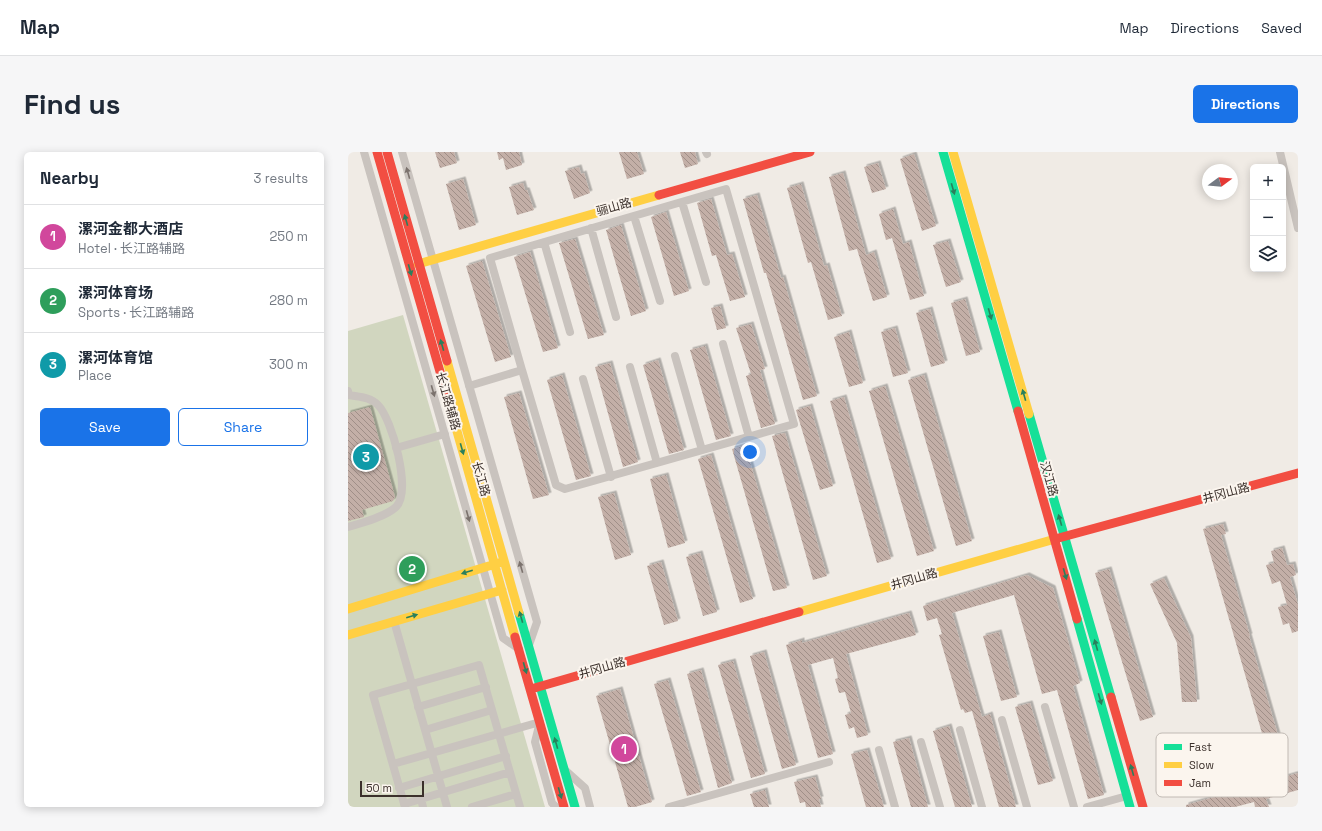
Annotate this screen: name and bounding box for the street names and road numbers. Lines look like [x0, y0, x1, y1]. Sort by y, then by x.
street label: 骊山路 [594, 194, 634, 220]
street label: 长江路辅路 [432, 370, 464, 432]
street label: 长江路 [468, 459, 494, 499]
street label: 汉江路 [1036, 459, 1062, 499]
street label: 井冈山路 [1201, 479, 1251, 507]
street label: 井冈山路 [889, 565, 939, 593]
street label: 井冈山路 [577, 654, 627, 682]

